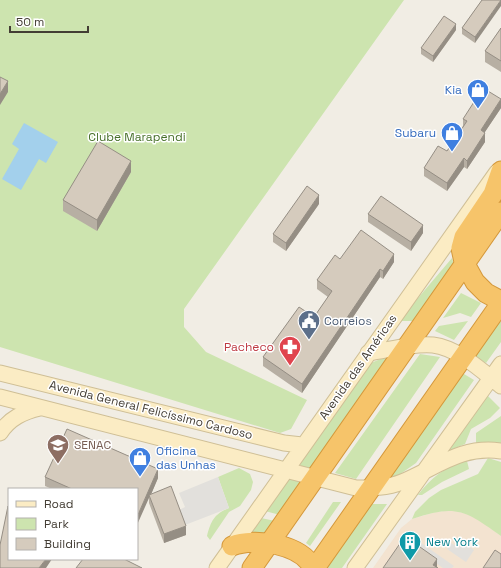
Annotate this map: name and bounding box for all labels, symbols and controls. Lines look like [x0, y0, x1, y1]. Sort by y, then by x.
scale bar [10, 8, 88, 34]
text: 50 m [16, 14, 44, 30]
shop icon: Kia [465, 77, 491, 110]
place label: Kia [445, 82, 462, 98]
shop icon: Subaru [439, 120, 465, 153]
place label: Subaru [395, 125, 436, 141]
park label: Clube Marapendi [88, 129, 186, 145]
public building icon: Correios [296, 308, 322, 341]
street label: Avenida das Américas [316, 311, 400, 423]
place label: Correios [324, 313, 372, 329]
pharmacy icon: Pacheco [277, 334, 303, 367]
place label: Pacheco [224, 339, 274, 355]
street label: Avenida General Felicíssimo Cardoso [48, 377, 254, 443]
school or university icon: SENAC [45, 432, 71, 465]
place label: SENAC [74, 437, 112, 453]
place label: Oficina das Unhas [156, 443, 216, 473]
shop icon: Oficina das Unhas [127, 445, 153, 478]
legend [8, 488, 138, 560]
text: Road [44, 496, 73, 512]
text: Park [44, 516, 69, 532]
building icon: New York [397, 529, 423, 562]
place label: New York [426, 534, 479, 550]
text: Building [44, 536, 91, 552]

